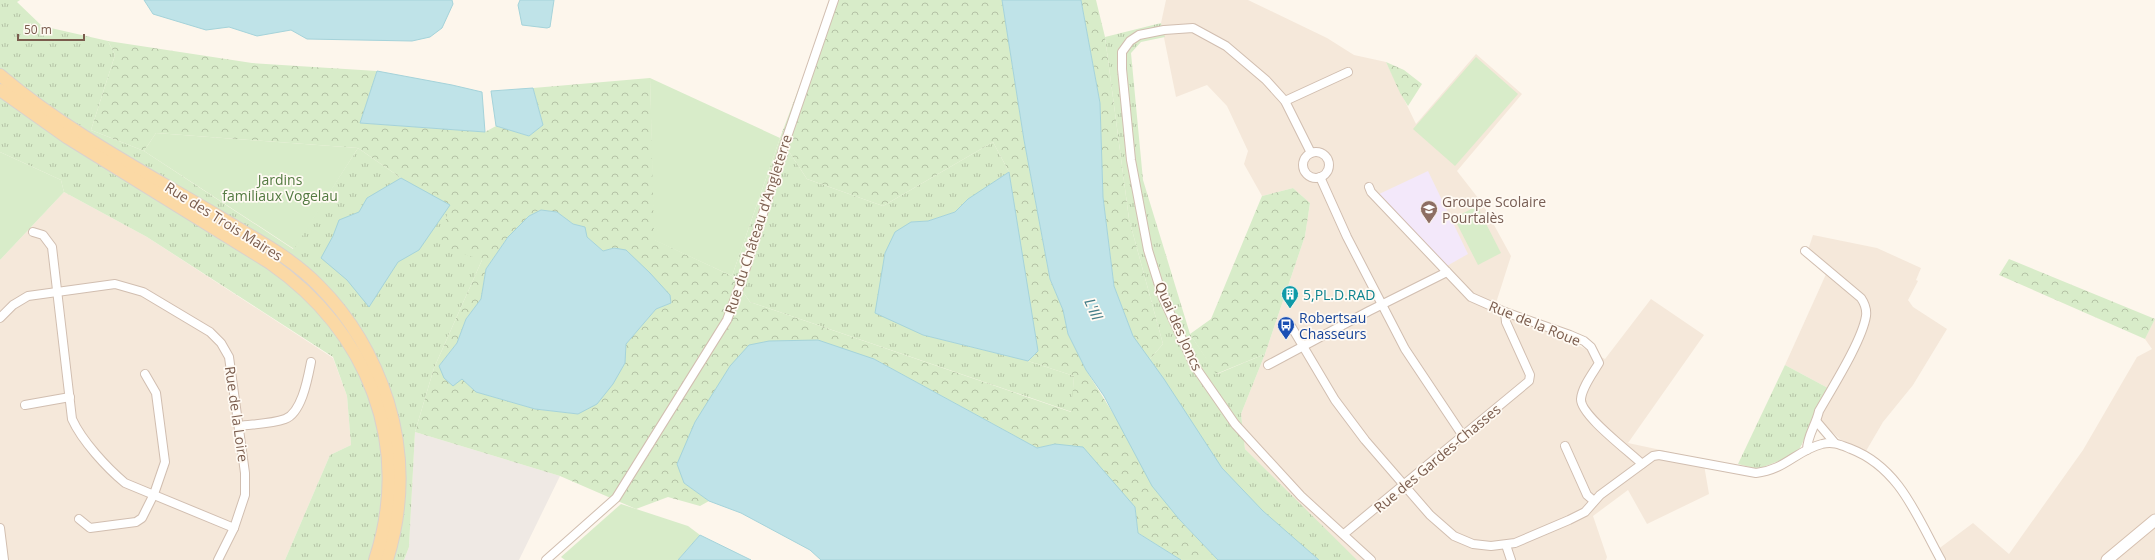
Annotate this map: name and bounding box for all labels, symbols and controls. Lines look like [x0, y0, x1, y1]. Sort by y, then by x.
scale bar [18, 16, 84, 42]
text: 50 m [24, 21, 52, 38]
street label: Rue du Château d'Angleterre [720, 132, 796, 316]
park label: Jardins familiaux Vogelau [222, 170, 338, 205]
street label: Rue des Trois Maires [162, 177, 287, 265]
place label: Groupe Scolaire Pourtalès [1442, 192, 1546, 227]
school or university icon: Groupe Scolaire Pourtalès [1419, 199, 1439, 224]
street label: Quai des Joncs [1151, 279, 1207, 374]
building icon: 5,PL.D.RAD [1280, 284, 1300, 309]
place label: 5,PL.D.RAD [1303, 285, 1376, 304]
water label: L'Ill [1080, 295, 1108, 324]
street label: Rue de la Roue [1486, 296, 1584, 350]
place label: Robertsau Chasseurs [1299, 308, 1367, 343]
bus stop icon: Robertsau Chasseurs [1276, 315, 1296, 340]
street label: Rue de la Loire [221, 365, 253, 463]
street label: Rue des Gardes-Chasses [1370, 399, 1505, 517]

